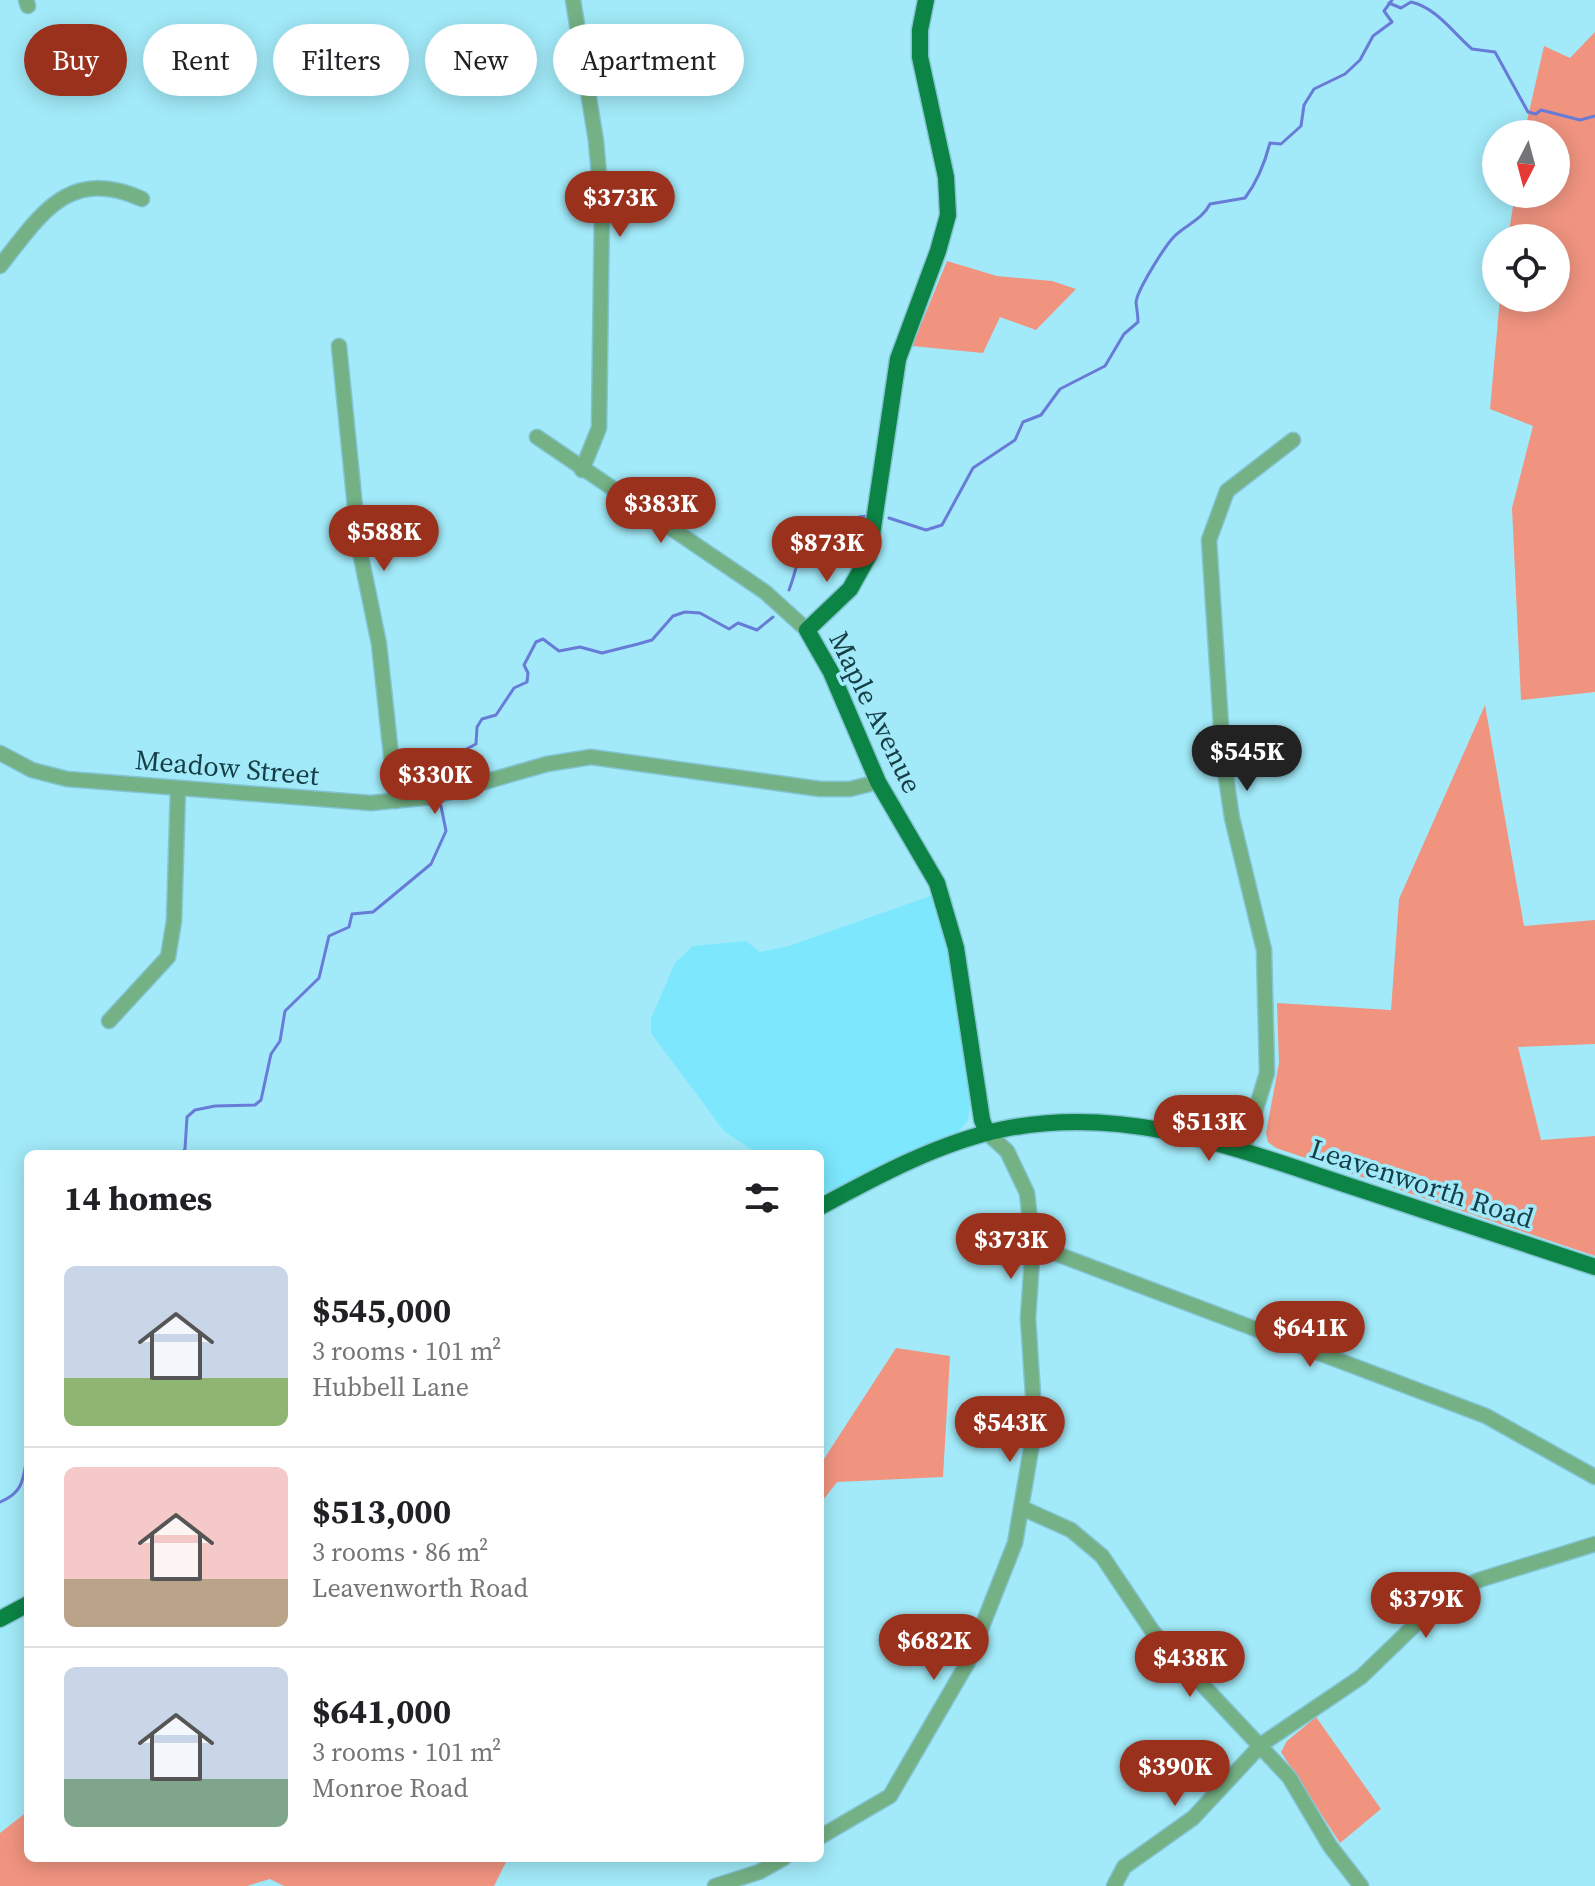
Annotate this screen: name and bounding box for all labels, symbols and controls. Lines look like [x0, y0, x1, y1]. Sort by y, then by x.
chip: Buy [24, 24, 127, 96]
chip: Rent [143, 24, 257, 96]
chip: Filters [273, 24, 409, 96]
chip: New [425, 24, 537, 96]
chip: Apartment [553, 24, 744, 96]
north arrow [1482, 120, 1570, 208]
map controls [1482, 120, 1570, 312]
pin: $373K [564, 171, 676, 239]
text: $373K [583, 179, 657, 215]
button: locate [1482, 224, 1570, 312]
pin: $383K [605, 477, 717, 545]
text: $383K [624, 485, 698, 521]
pin: $588K [328, 505, 440, 573]
text: $588K [347, 513, 421, 549]
pin: $873K [771, 516, 883, 584]
text: $873K [790, 524, 864, 560]
street label: Maple Avenue [820, 625, 932, 799]
pin: $545K [1191, 725, 1303, 793]
text: $545K [1210, 733, 1284, 769]
street label: Meadow Street [133, 740, 321, 794]
pin: $330K [379, 748, 491, 816]
text: $330K [398, 756, 472, 792]
pin: $513K [1153, 1095, 1265, 1163]
text: $513K [1172, 1103, 1246, 1139]
street label: Leavenworth Road [1305, 1129, 1539, 1237]
text: 14 homes [64, 1175, 212, 1221]
icon: filters [740, 1176, 784, 1220]
pin: $373K [955, 1213, 1067, 1281]
text: $373K [974, 1221, 1048, 1257]
text: $545,000 [312, 1287, 451, 1333]
icon: home [128, 1298, 224, 1394]
pin: $641K [1254, 1301, 1366, 1369]
text: $641K [1273, 1309, 1347, 1345]
text: 3 rooms · 101 m² [312, 1333, 501, 1369]
text: Hubbell Lane [312, 1369, 469, 1405]
pin: $543K [954, 1396, 1066, 1464]
text: $543K [973, 1404, 1047, 1440]
text: $513,000 [312, 1488, 451, 1534]
icon: home [128, 1499, 224, 1595]
text: 3 rooms · 86 m² [312, 1534, 488, 1570]
text: Leavenworth Road [312, 1570, 528, 1606]
pin: $379K [1370, 1572, 1482, 1640]
text: $379K [1389, 1580, 1463, 1616]
pin: $682K [878, 1614, 990, 1682]
text: $682K [897, 1622, 971, 1658]
pin: $438K [1134, 1631, 1246, 1699]
text: $438K [1153, 1639, 1227, 1675]
text: $641,000 [312, 1688, 451, 1734]
icon: home [128, 1699, 224, 1795]
text: 3 rooms · 101 m² [312, 1734, 501, 1770]
pin: $390K [1119, 1740, 1231, 1808]
text: $390K [1138, 1748, 1212, 1784]
text: Monroe Road [312, 1770, 468, 1806]

